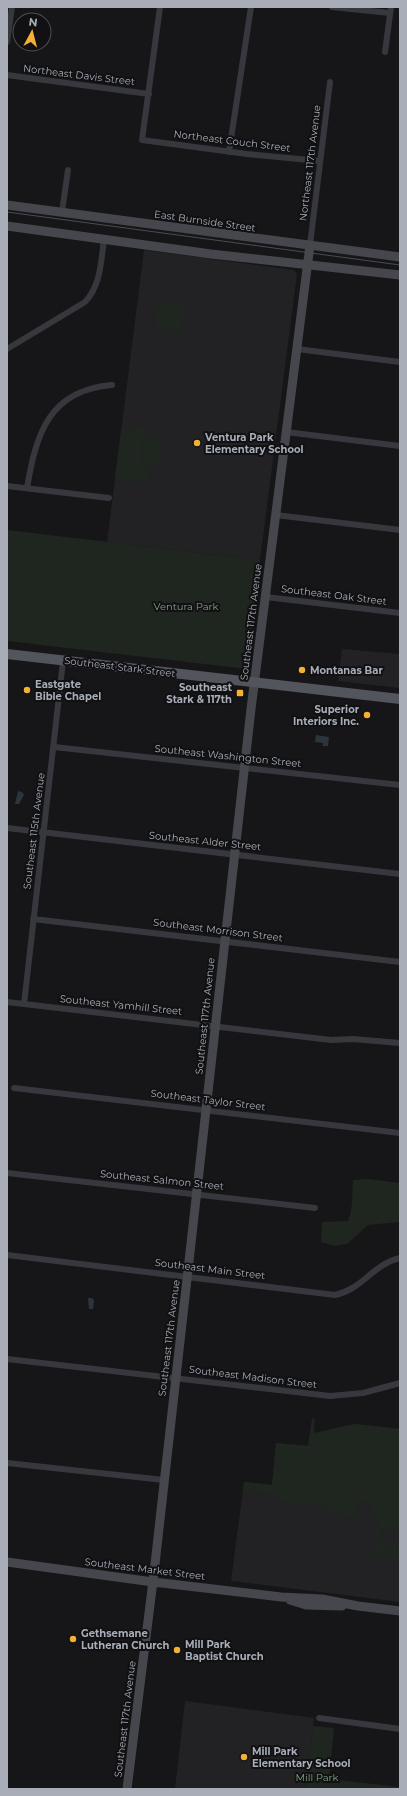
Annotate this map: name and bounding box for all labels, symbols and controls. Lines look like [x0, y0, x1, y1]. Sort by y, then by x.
north arrow [12, 12, 52, 52]
text: N [28, 15, 38, 30]
street label: Northeast Davis Street [22, 62, 136, 88]
street label: Northeast 117th Avenue [296, 104, 324, 222]
street label: Northeast Couch Street [173, 127, 291, 155]
street label: East Burnside Street [153, 207, 257, 235]
place label: Ventura Park Elementary School [204, 431, 304, 456]
marker: Ventura Park Elementary School [192, 438, 202, 448]
street label: Southeast 117th Avenue [237, 563, 265, 681]
street label: Southeast Oak Street [280, 582, 388, 608]
park label: Ventura Park [154, 600, 219, 613]
street label: Southeast Stark Street [64, 654, 176, 680]
place label: Montanas Bar [310, 664, 383, 677]
marker: Montanas Bar [297, 665, 307, 675]
place label: Eastgate Bible Chapel [35, 678, 101, 703]
place label: Southeast Stark & 117th [166, 681, 233, 706]
marker: Eastgate Bible Chapel [22, 685, 32, 695]
marker: Southeast Stark & 117th [235, 688, 245, 698]
place label: Superior Interiors Inc. [293, 703, 360, 728]
marker: Superior Interiors Inc. [362, 710, 372, 720]
street label: Southeast Washington Street [154, 742, 302, 770]
street label: Southeast 115th Avenue [20, 772, 48, 890]
street label: Southeast Alder Street [148, 829, 262, 853]
street label: Southeast Morrison Street [152, 916, 284, 944]
street label: Southeast 117th Avenue [192, 957, 218, 1075]
street label: Southeast Yamhill Street [59, 992, 183, 1018]
street label: Southeast Taylor Street [150, 1086, 266, 1114]
street label: Southeast Salmon Street [99, 1167, 225, 1193]
street label: Southeast Main Street [154, 1256, 266, 1282]
street label: Southeast 117th Avenue [155, 1279, 183, 1397]
street label: Southeast Madison Street [188, 1363, 318, 1391]
street label: Southeast Market Street [84, 1555, 206, 1583]
place label: Gethsemane Lutheran Church [81, 1627, 169, 1652]
marker: Gethsemane Lutheran Church [68, 1634, 78, 1644]
place label: Mill Park Baptist Church [185, 1638, 264, 1663]
marker: Mill Park Baptist Church [172, 1645, 182, 1655]
street label: Southeast 117th Avenue [111, 1660, 139, 1778]
place label: Mill Park Elementary School [252, 1745, 351, 1770]
marker: Mill Park Elementary School [239, 1752, 249, 1762]
park label: Mill Park [295, 1771, 339, 1784]

